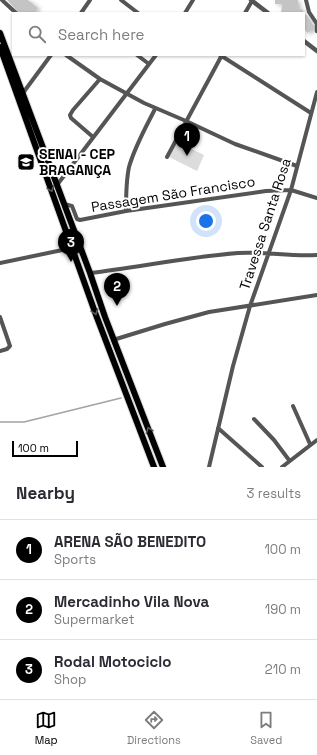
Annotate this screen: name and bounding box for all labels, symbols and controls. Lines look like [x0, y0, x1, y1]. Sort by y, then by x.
search box [12, 12, 305, 56]
icon: search [26, 23, 48, 45]
text: Search here [58, 25, 144, 44]
pin: 1 [174, 123, 200, 156]
place label: SENAI - CEP BRAGANÇA [39, 145, 115, 179]
school or university icon: SENAI - CEP BRAGANÇA [16, 152, 36, 172]
street label: Travessa Santa Rosa [235, 156, 295, 292]
street label: Passagem São Francisco [90, 172, 256, 216]
one-way arrow [46, 186, 55, 193]
your location [196, 211, 216, 231]
pin: 3 [58, 229, 84, 262]
pin: 2 [104, 273, 130, 306]
one-way arrow [90, 308, 99, 315]
one-way arrow [145, 427, 153, 434]
scale bar [12, 439, 78, 458]
text: 100 m [18, 441, 49, 455]
text: Nearby [16, 482, 75, 504]
text: 3 results [247, 485, 301, 502]
text: ARENA SÃO BENEDITO [54, 532, 206, 551]
text: 1 [26, 541, 32, 558]
text: 100 m [264, 541, 301, 558]
text: Sports [54, 551, 96, 568]
text: Mercadinho Vila Nova [54, 592, 209, 611]
text: 2 [25, 601, 33, 618]
text: 190 m [265, 601, 301, 618]
text: Supermarket [54, 611, 135, 628]
text: Rodal Motociclo [54, 652, 171, 671]
text: 3 [25, 661, 33, 678]
text: 210 m [265, 661, 301, 678]
text: Shop [54, 671, 86, 688]
tab: Map [35, 709, 58, 747]
tab: Directions [127, 709, 181, 747]
tab: Saved [250, 709, 282, 747]

